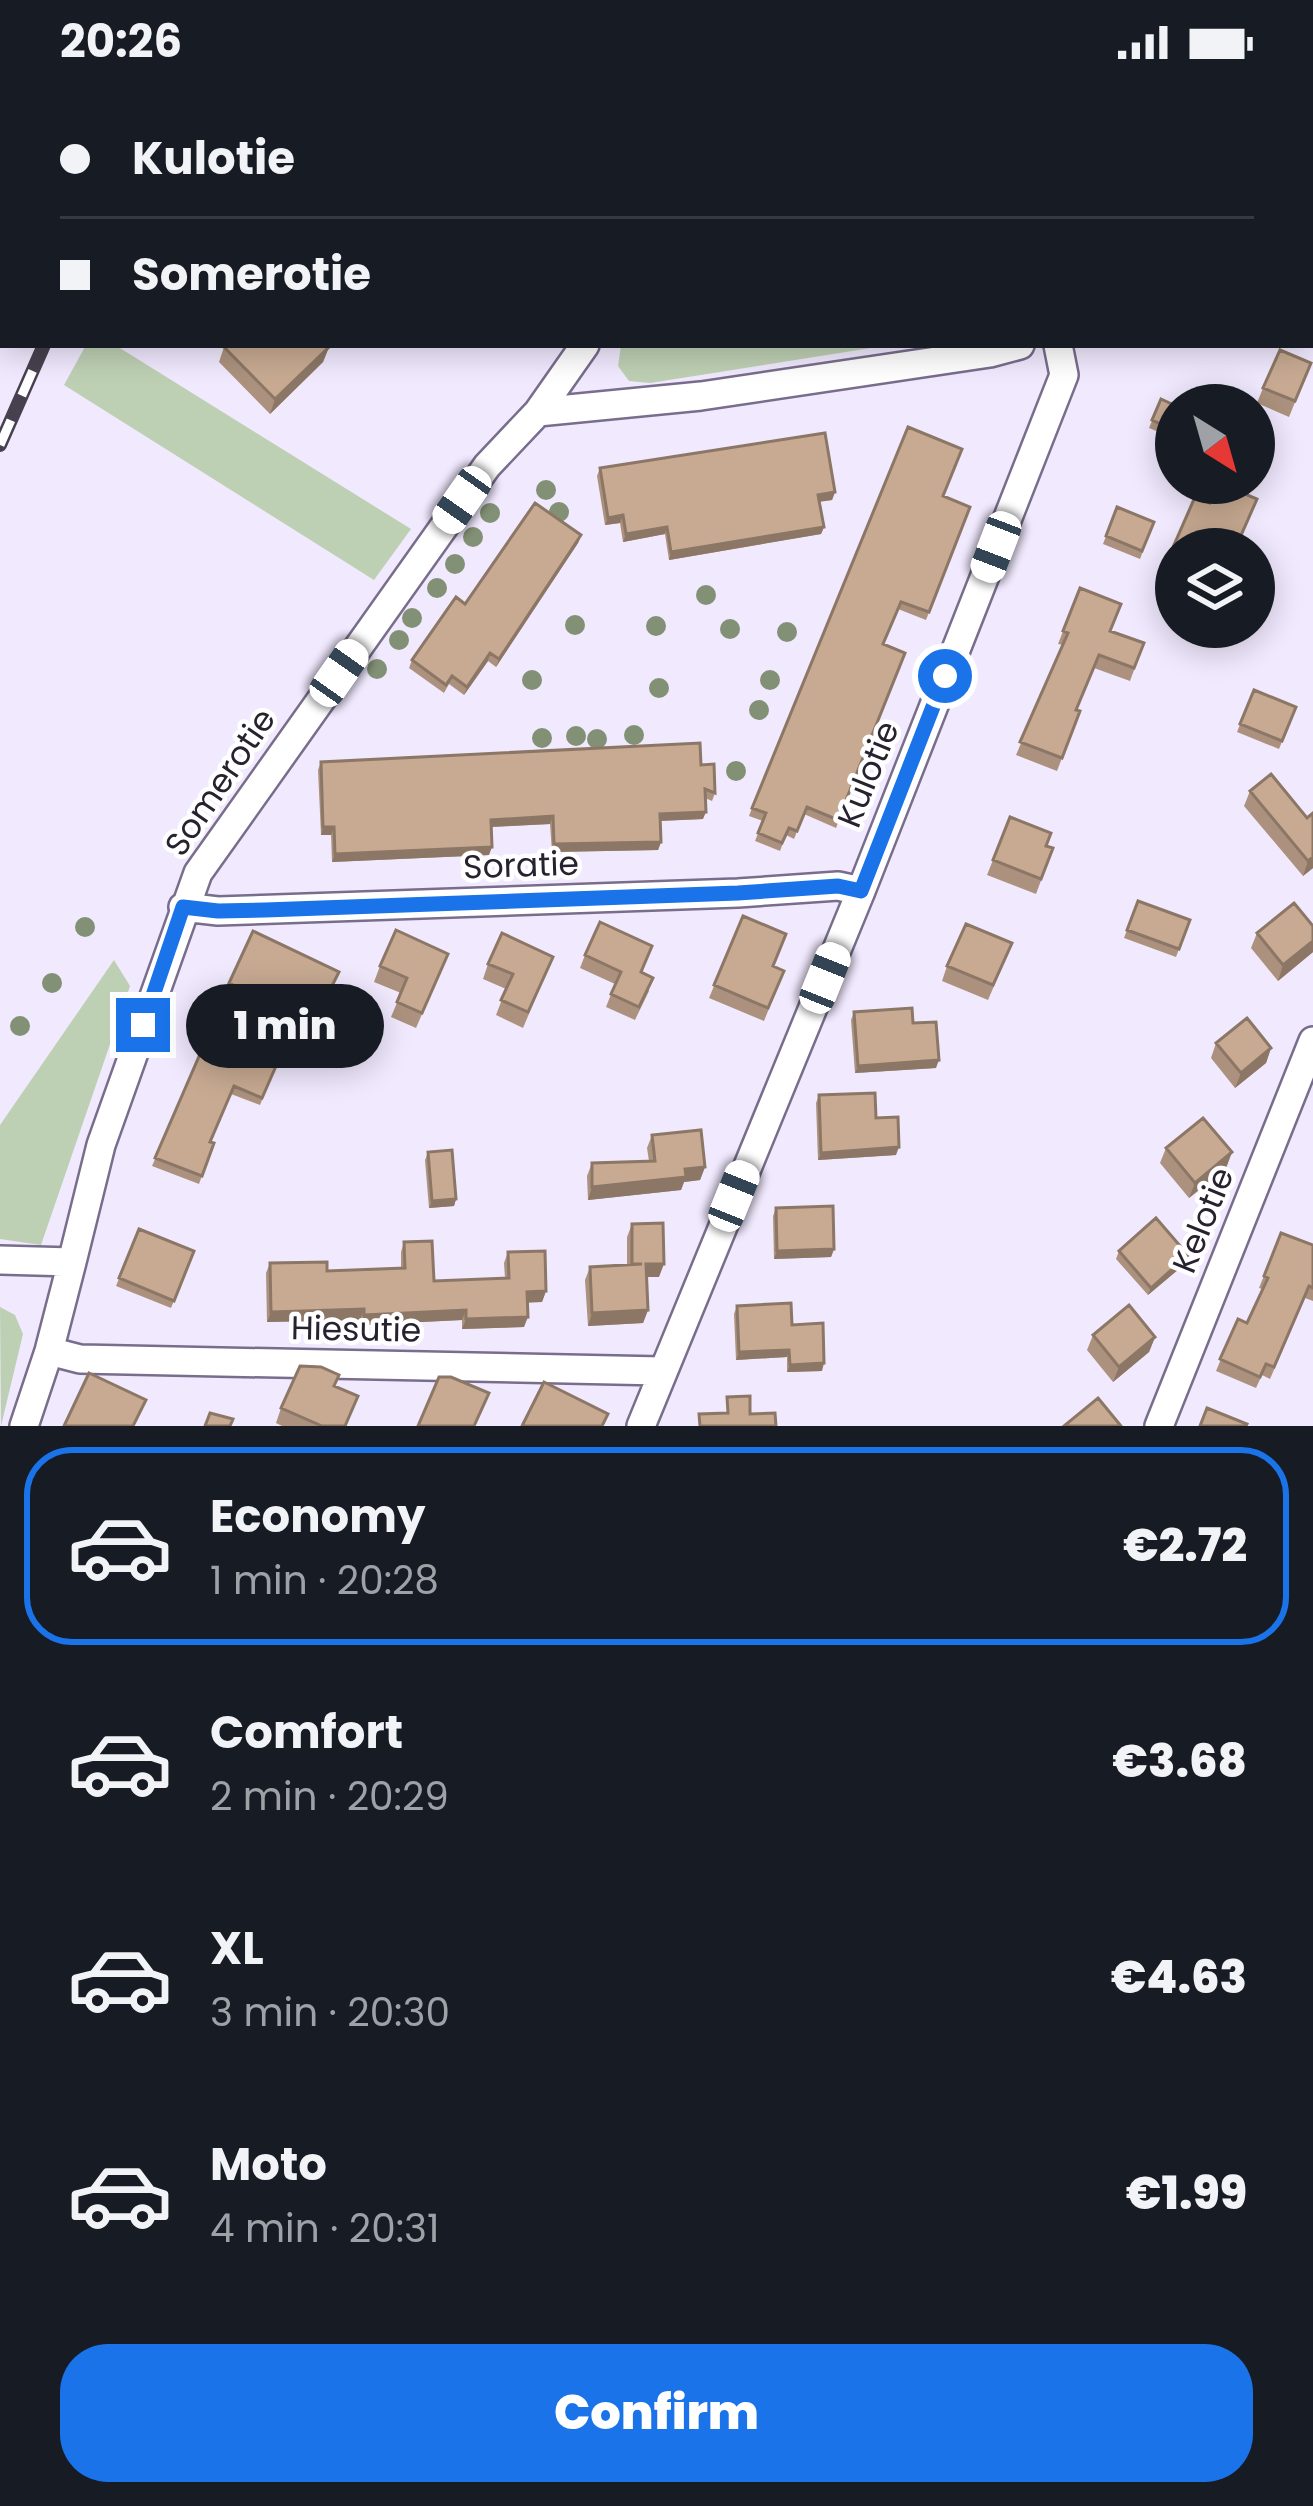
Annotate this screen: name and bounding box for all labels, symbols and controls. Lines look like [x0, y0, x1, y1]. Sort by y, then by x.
text: 20:26 [60, 10, 182, 73]
text: Kulotie [132, 127, 295, 190]
text: Somerotie [132, 243, 371, 306]
north arrow [1155, 384, 1275, 504]
map controls [1155, 384, 1275, 648]
car [427, 460, 497, 540]
car [966, 507, 1026, 587]
button: layers [1155, 528, 1275, 648]
car [304, 633, 374, 713]
route start [918, 649, 972, 703]
street label: Somerotie [153, 699, 287, 865]
street label: Kulotie [825, 714, 911, 834]
street label: Soratie [462, 839, 580, 891]
car [795, 938, 855, 1018]
callout: 1 min [185, 983, 383, 1067]
route end [116, 998, 170, 1052]
text: 1 min [234, 998, 336, 1053]
car [704, 1156, 764, 1236]
street label: Kelotie [1161, 1160, 1245, 1280]
street label: Hiesutie [290, 1304, 422, 1354]
text: Economy [210, 1485, 425, 1548]
icon: car [66, 1492, 174, 1600]
text: €2.72 [1123, 1514, 1247, 1577]
text: 1 min · 20:28 [210, 1553, 439, 1608]
text: Comfort [210, 1701, 403, 1764]
icon: car [66, 1708, 174, 1816]
text: €3.68 [1112, 1730, 1247, 1793]
text: 2 min · 20:29 [210, 1769, 449, 1824]
text: XL [210, 1917, 264, 1980]
icon: car [66, 1924, 174, 2032]
text: €4.63 [1111, 1946, 1247, 2009]
text: 3 min · 20:30 [210, 1985, 450, 2040]
text: Moto [210, 2133, 327, 2196]
icon: car [66, 2140, 174, 2248]
text: €1.99 [1126, 2162, 1247, 2225]
text: 4 min · 20:31 [210, 2201, 439, 2256]
button: Confirm [60, 2344, 1253, 2482]

